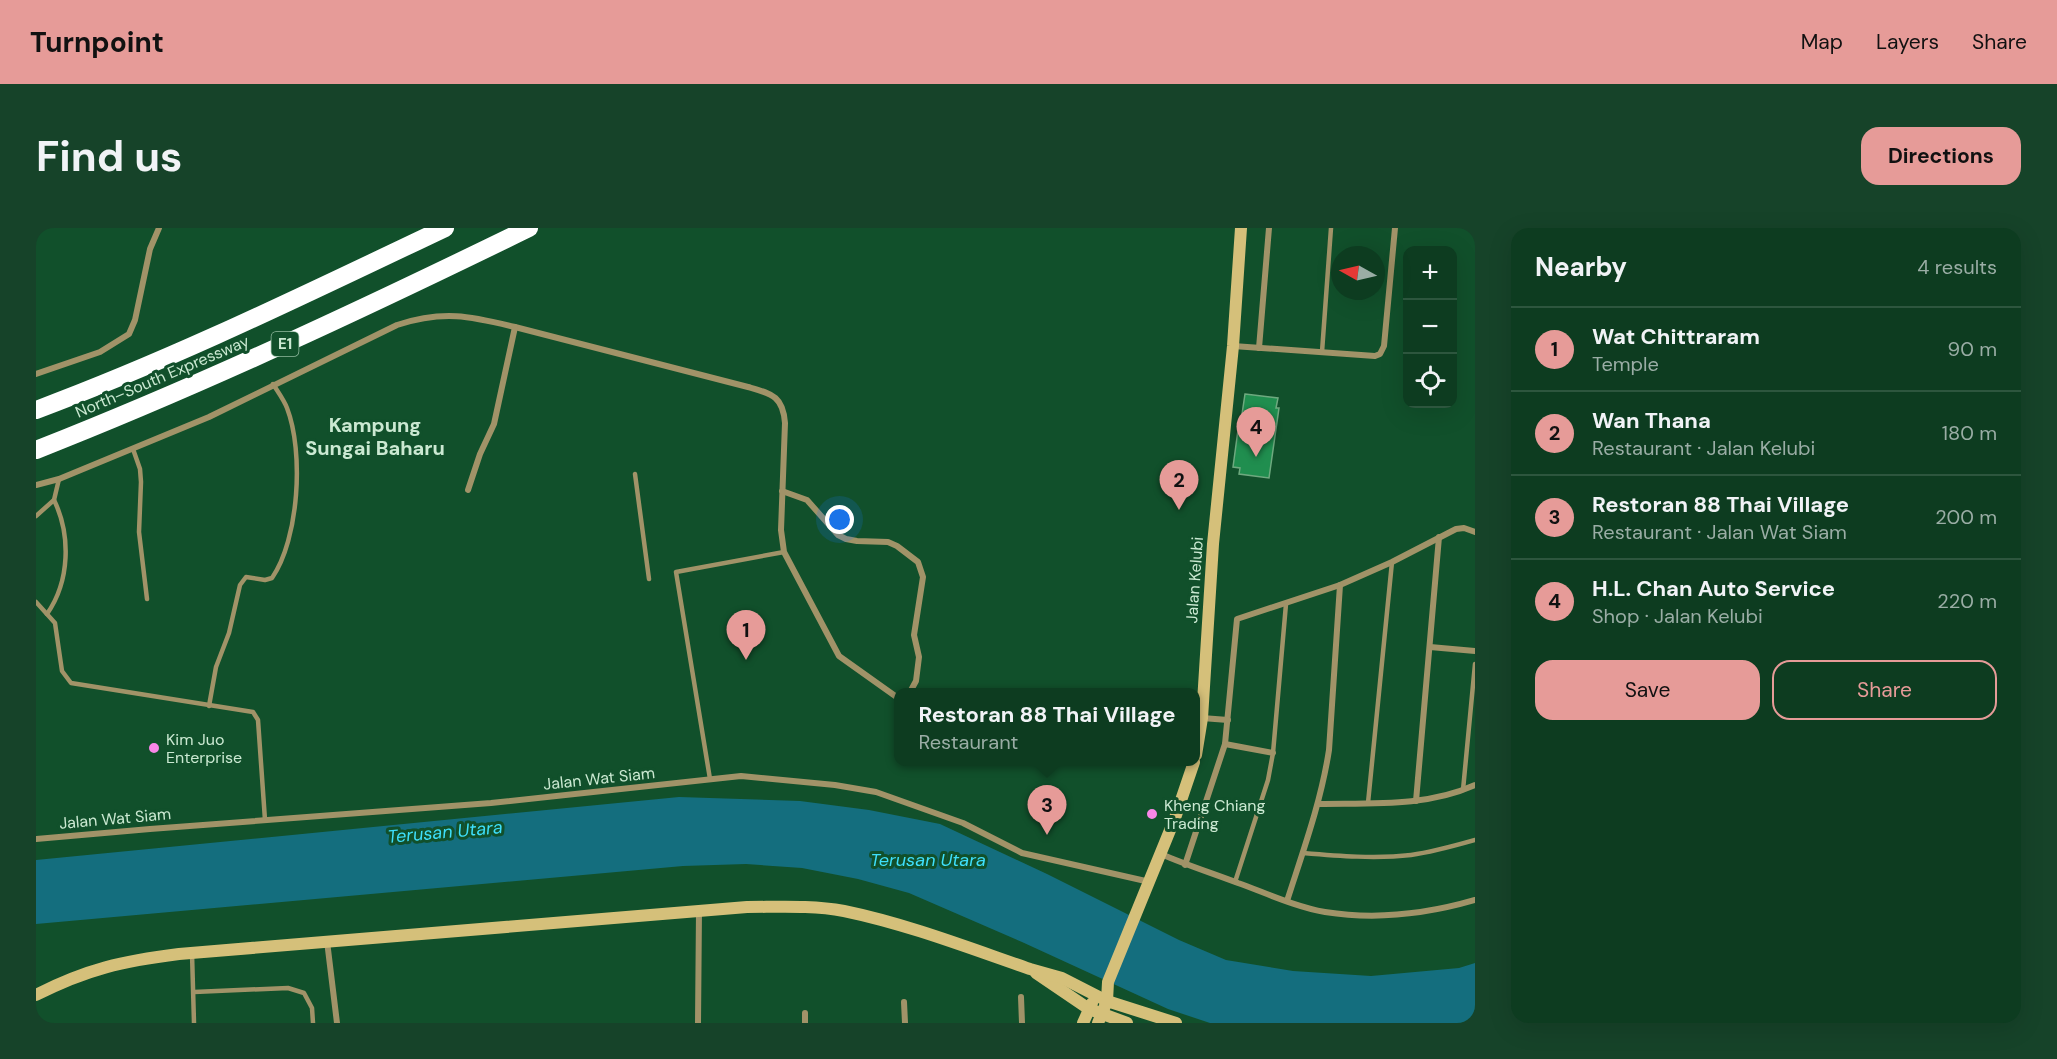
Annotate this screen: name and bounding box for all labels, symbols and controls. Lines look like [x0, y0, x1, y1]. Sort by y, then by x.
text: Turnpoint [30, 24, 164, 61]
text: Map [1801, 28, 1843, 56]
text: Layers [1876, 28, 1939, 56]
text: Share [1972, 28, 2027, 56]
button: Directions [1861, 127, 2021, 185]
text: Find us [36, 129, 182, 184]
north arrow [1331, 246, 1385, 300]
map controls [1403, 246, 1457, 408]
button: + [1403, 246, 1457, 300]
text: Nearby [1535, 250, 1627, 284]
text: 4 results [1917, 254, 1997, 280]
button: − [1403, 300, 1457, 354]
text: Wat Chittraram [1592, 322, 1760, 351]
street label: North–South Expressway [72, 330, 252, 423]
road number: E1 [272, 332, 298, 356]
text: 1 [1551, 336, 1558, 362]
text: 90 m [1948, 336, 1997, 362]
text: Temple [1592, 351, 1659, 377]
button: locate [1403, 354, 1457, 408]
text: Wan Thana [1592, 406, 1711, 435]
pin: 4 [1236, 408, 1276, 457]
district label: Kampung Sungai Baharu [305, 412, 445, 461]
text: 2 [1549, 420, 1560, 446]
text: 180 m [1942, 420, 1997, 446]
text: Restaurant · Jalan Kelubi [1592, 435, 1815, 461]
pin: 2 [1160, 460, 1198, 510]
text: Restoran 88 Thai Village [1592, 490, 1849, 519]
text: 3 [1548, 504, 1561, 530]
text: 200 m [1935, 504, 1997, 530]
your location [825, 505, 854, 534]
text: Restaurant · Jalan Wat Siam [1592, 519, 1847, 545]
street label: Jalan Kelubi [1181, 536, 1208, 624]
text: H.L. Chan Auto Service [1592, 574, 1835, 603]
text: 4 [1548, 588, 1561, 614]
text: 220 m [1937, 588, 1997, 614]
text: Shop · Jalan Kelubi [1592, 603, 1763, 629]
pin: 1 [726, 610, 766, 660]
button: Save [1535, 660, 1760, 720]
button: Share [1772, 660, 1997, 720]
popup [894, 688, 1200, 766]
text: Restoran 88 Thai Village [918, 700, 1176, 729]
place label: Kim Juo Enterprise [166, 729, 242, 768]
text: Restaurant [918, 729, 1018, 755]
marker: Kim Juo Enterprise [147, 741, 161, 755]
street label: Jalan Wat Siam [542, 762, 656, 795]
pin: 3 [1028, 786, 1066, 835]
place label: Kheng Chiang Trading [1164, 795, 1265, 834]
street label: Jalan Wat Siam [58, 803, 172, 834]
marker: Kheng Chiang Trading [1145, 807, 1159, 821]
water label: Terusan Utara [386, 815, 504, 849]
water label: Terusan Utara [870, 848, 986, 872]

